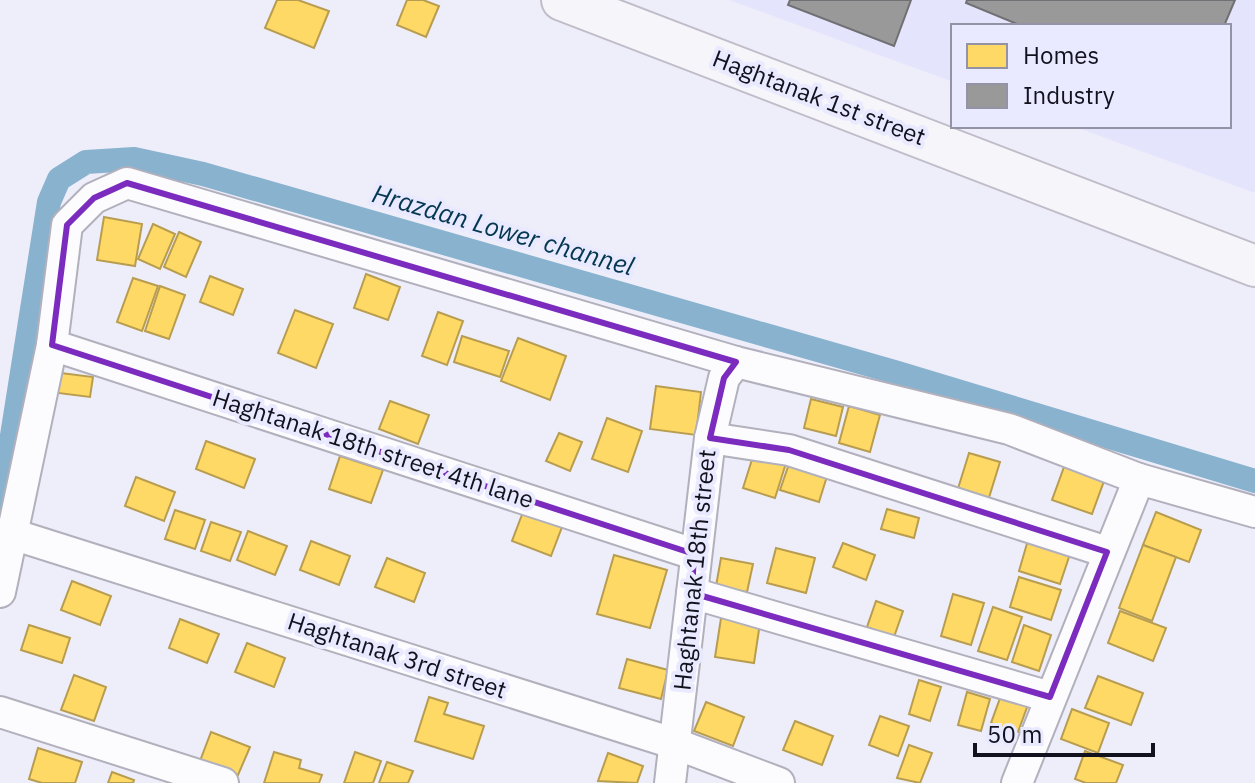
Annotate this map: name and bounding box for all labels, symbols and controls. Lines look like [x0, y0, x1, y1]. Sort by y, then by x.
legend [951, 24, 1231, 128]
text: Homes [1023, 39, 1099, 71]
street label: Haghtanak 1st street [708, 42, 930, 152]
text: Industry [1023, 79, 1115, 111]
water label: Hrazdan Lower channel [369, 175, 638, 283]
street label: Haghtanak 18th street 4th lane [209, 381, 538, 515]
street label: Haghtanak 18th street [665, 448, 723, 692]
street label: Haghtanak 3rd street [284, 605, 511, 706]
scale bar [975, 707, 1153, 757]
text: 50 m [987, 718, 1042, 750]

